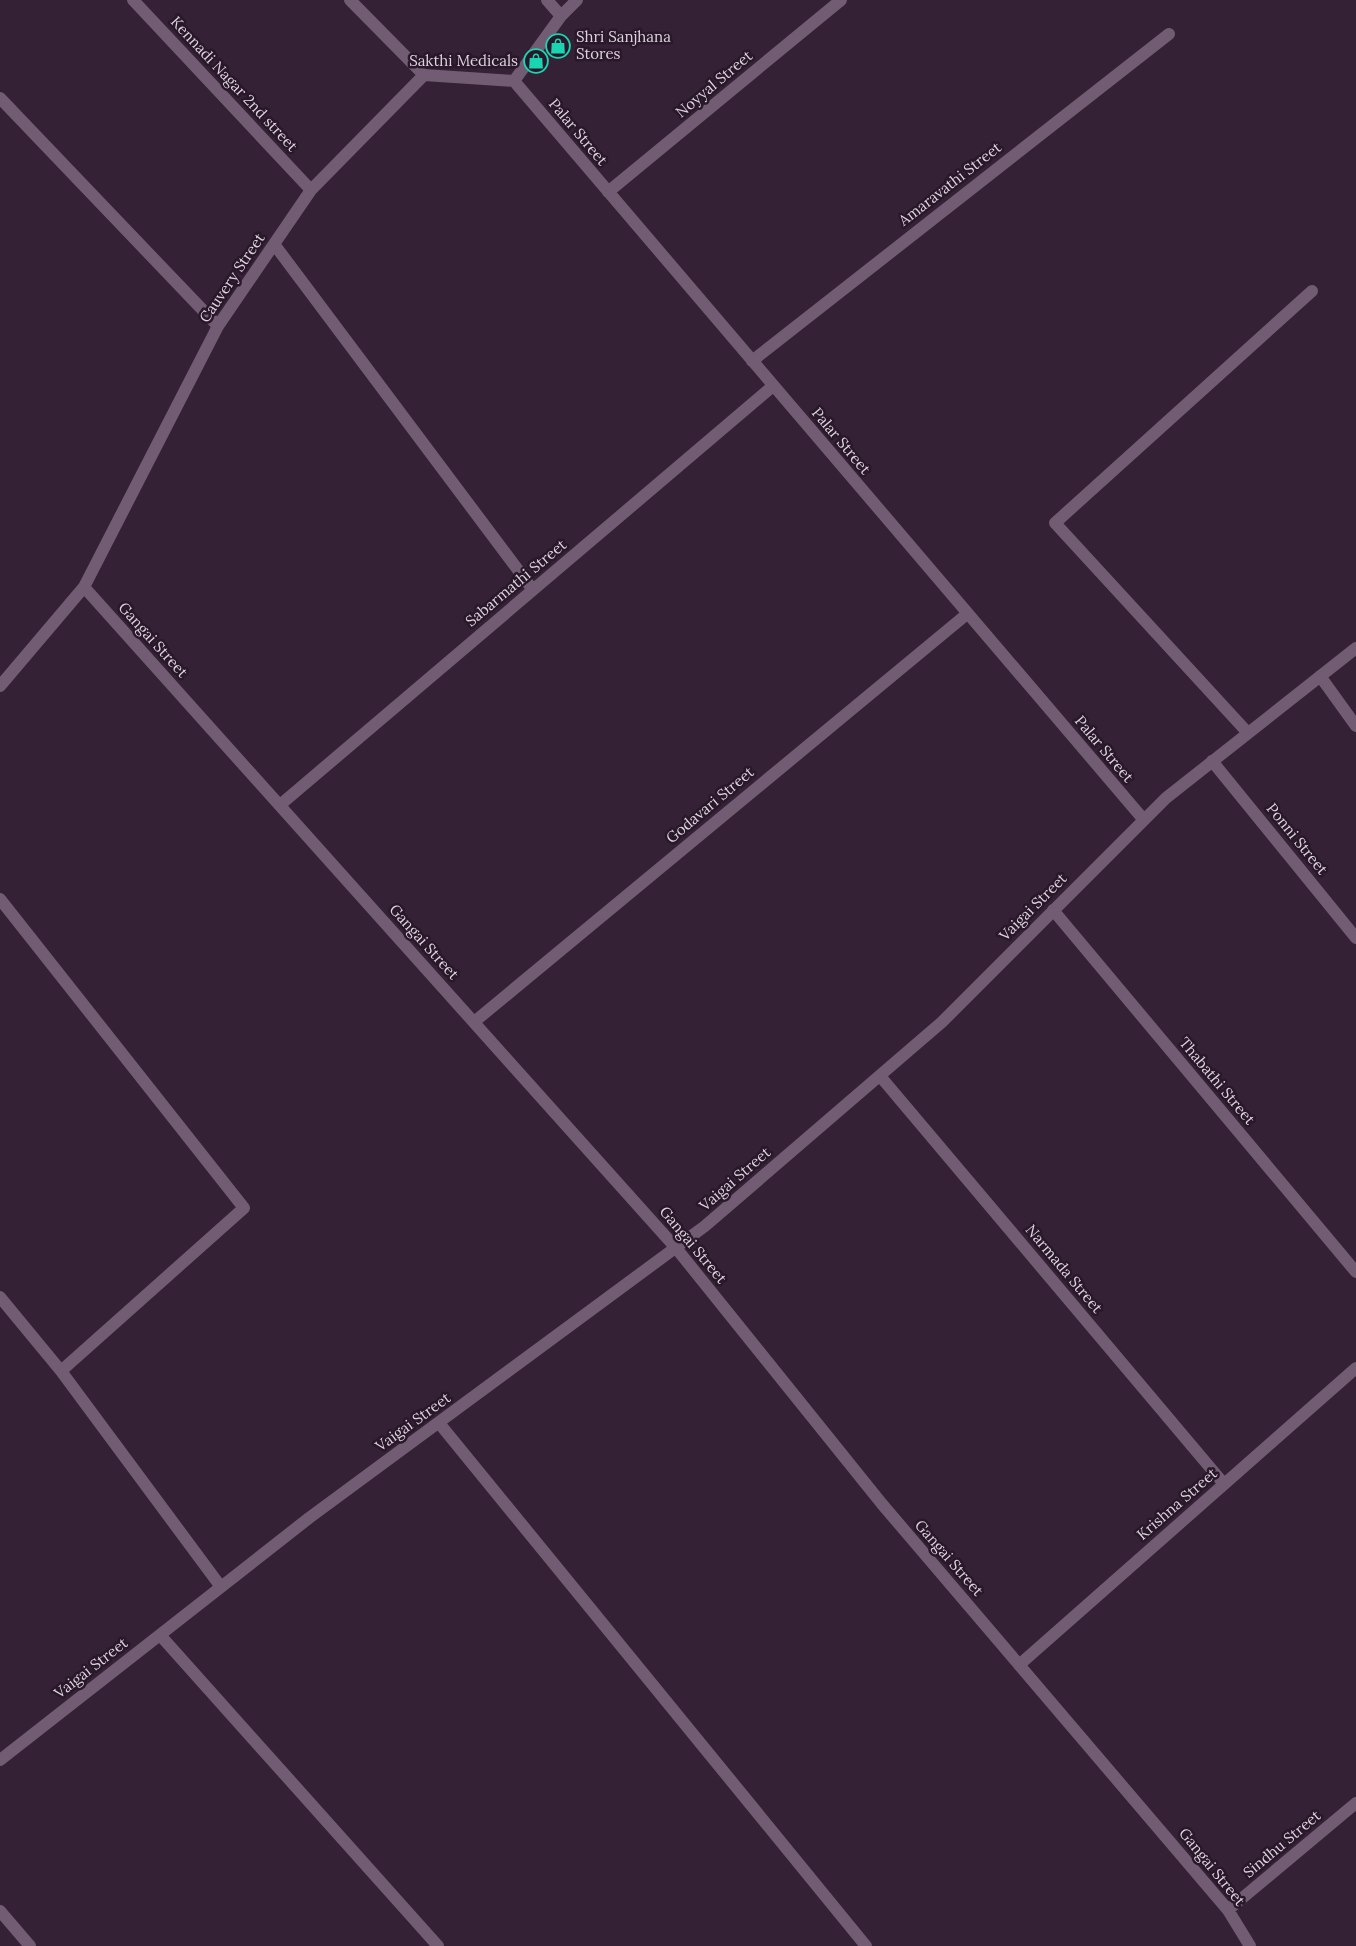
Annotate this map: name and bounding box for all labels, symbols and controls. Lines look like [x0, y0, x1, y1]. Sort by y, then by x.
street label: Kennadi Nagar 2nd street [167, 12, 302, 155]
place label: Shri Sanjhana Stores [576, 27, 671, 63]
shop icon: Shri Sanjhana Stores [545, 33, 571, 59]
street label: Noyyal Street [671, 46, 756, 121]
shop icon: Sakthi Medicals [523, 48, 549, 74]
place label: Sakthi Medicals [409, 51, 518, 70]
street label: Palar Street [545, 94, 612, 169]
street label: Amaravathi Street [894, 138, 1005, 230]
street label: Cauvery Street [195, 229, 269, 326]
street label: Palar Street [808, 403, 875, 478]
street label: Sabarmathi Street [461, 535, 570, 630]
street label: Gangai Street [115, 598, 192, 681]
street label: Palar Street [1071, 711, 1138, 786]
street label: Godavari Street [662, 762, 758, 847]
street label: Ponni Street [1263, 799, 1332, 878]
street label: Vaigai Street [994, 869, 1071, 945]
street label: Gangai Street [386, 900, 463, 983]
street label: Thabathi Street [1175, 1033, 1260, 1128]
street label: Vaigai Street [694, 1142, 774, 1215]
street label: Gangai Street [656, 1202, 731, 1287]
street label: Narmada Street [1022, 1220, 1107, 1317]
street label: Vaigai Street [371, 1388, 454, 1456]
street label: Krishna Street [1133, 1463, 1221, 1544]
street label: Gangai Street [911, 1516, 988, 1600]
street label: Vaigai Street [49, 1633, 131, 1703]
street label: Sindhu Street [1239, 1806, 1324, 1881]
street label: Gangai Street [1175, 1824, 1250, 1910]

